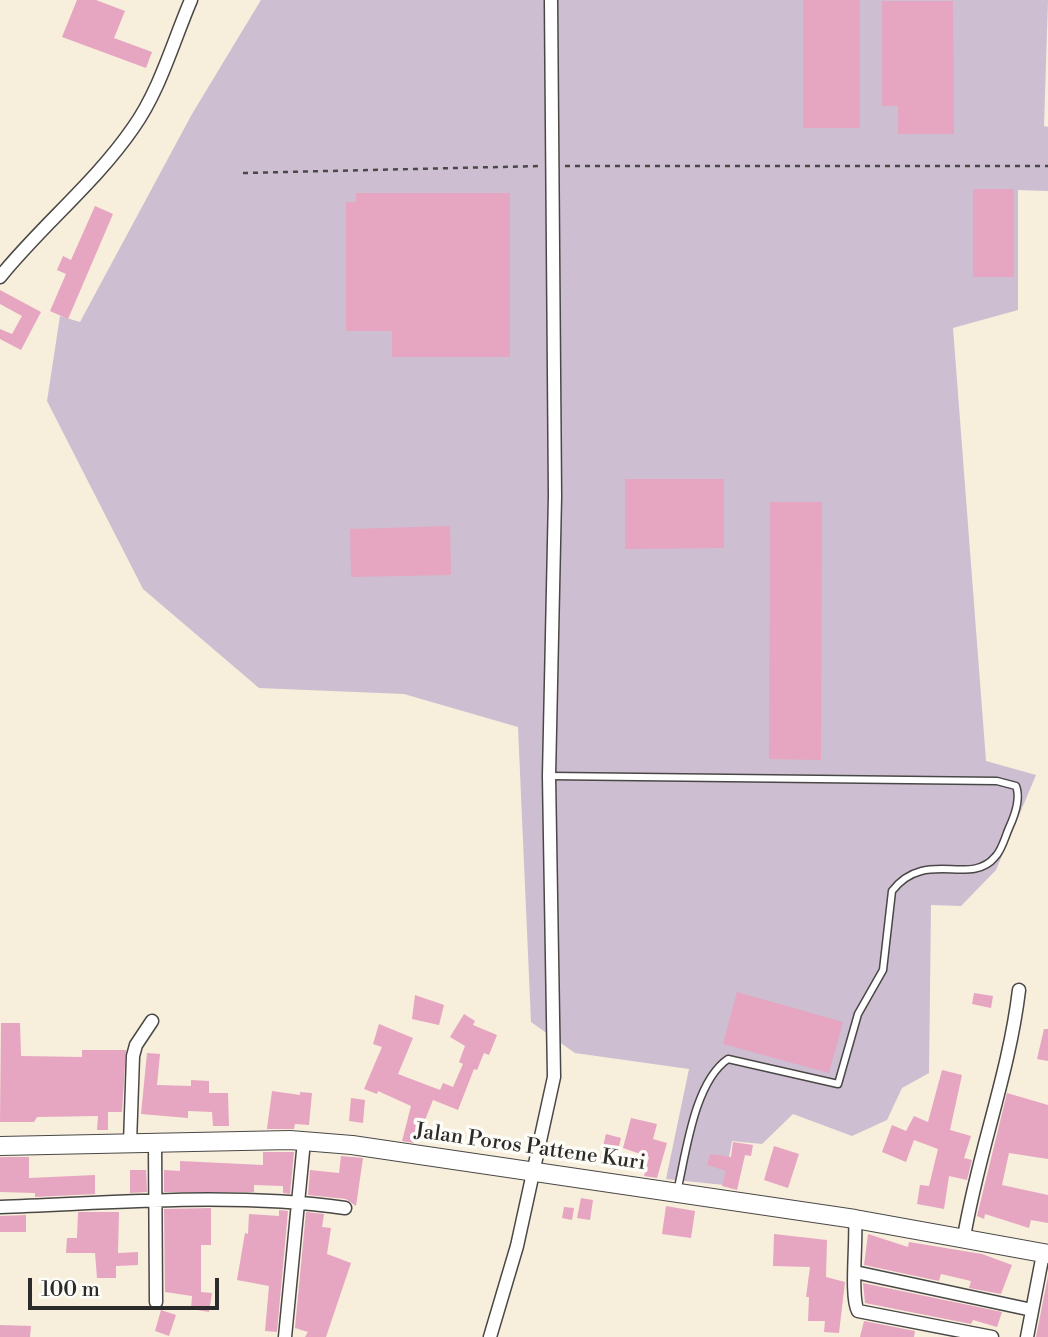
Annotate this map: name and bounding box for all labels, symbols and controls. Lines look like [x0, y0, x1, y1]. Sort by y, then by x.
street label: Jalan Poros Pattene Kuri [413, 1119, 647, 1177]
scale bar [32, 1264, 222, 1308]
text: 100 m [41, 1277, 100, 1303]

